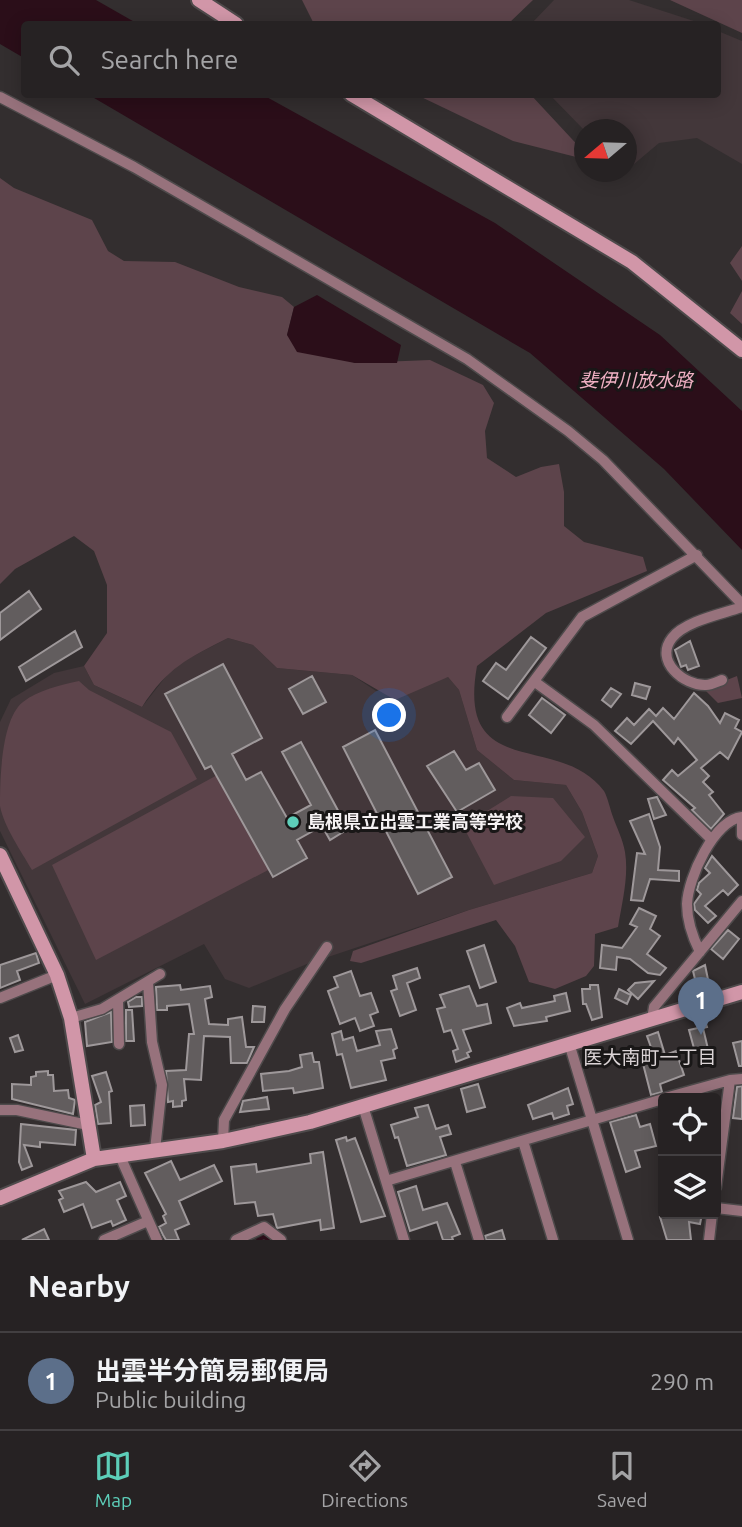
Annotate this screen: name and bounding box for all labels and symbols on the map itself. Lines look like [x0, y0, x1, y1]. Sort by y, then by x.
north arrow [574, 119, 637, 182]
water label: 斐伊川放水路 [579, 369, 695, 391]
your location [372, 698, 406, 732]
place label: 島根県立出雲工業高等学校 [307, 811, 523, 831]
marker: 島根県立出雲工業高等学校 [285, 814, 301, 830]
pin: 1 [678, 977, 724, 1035]
district label: 医大南町一丁目 [583, 1046, 717, 1068]

